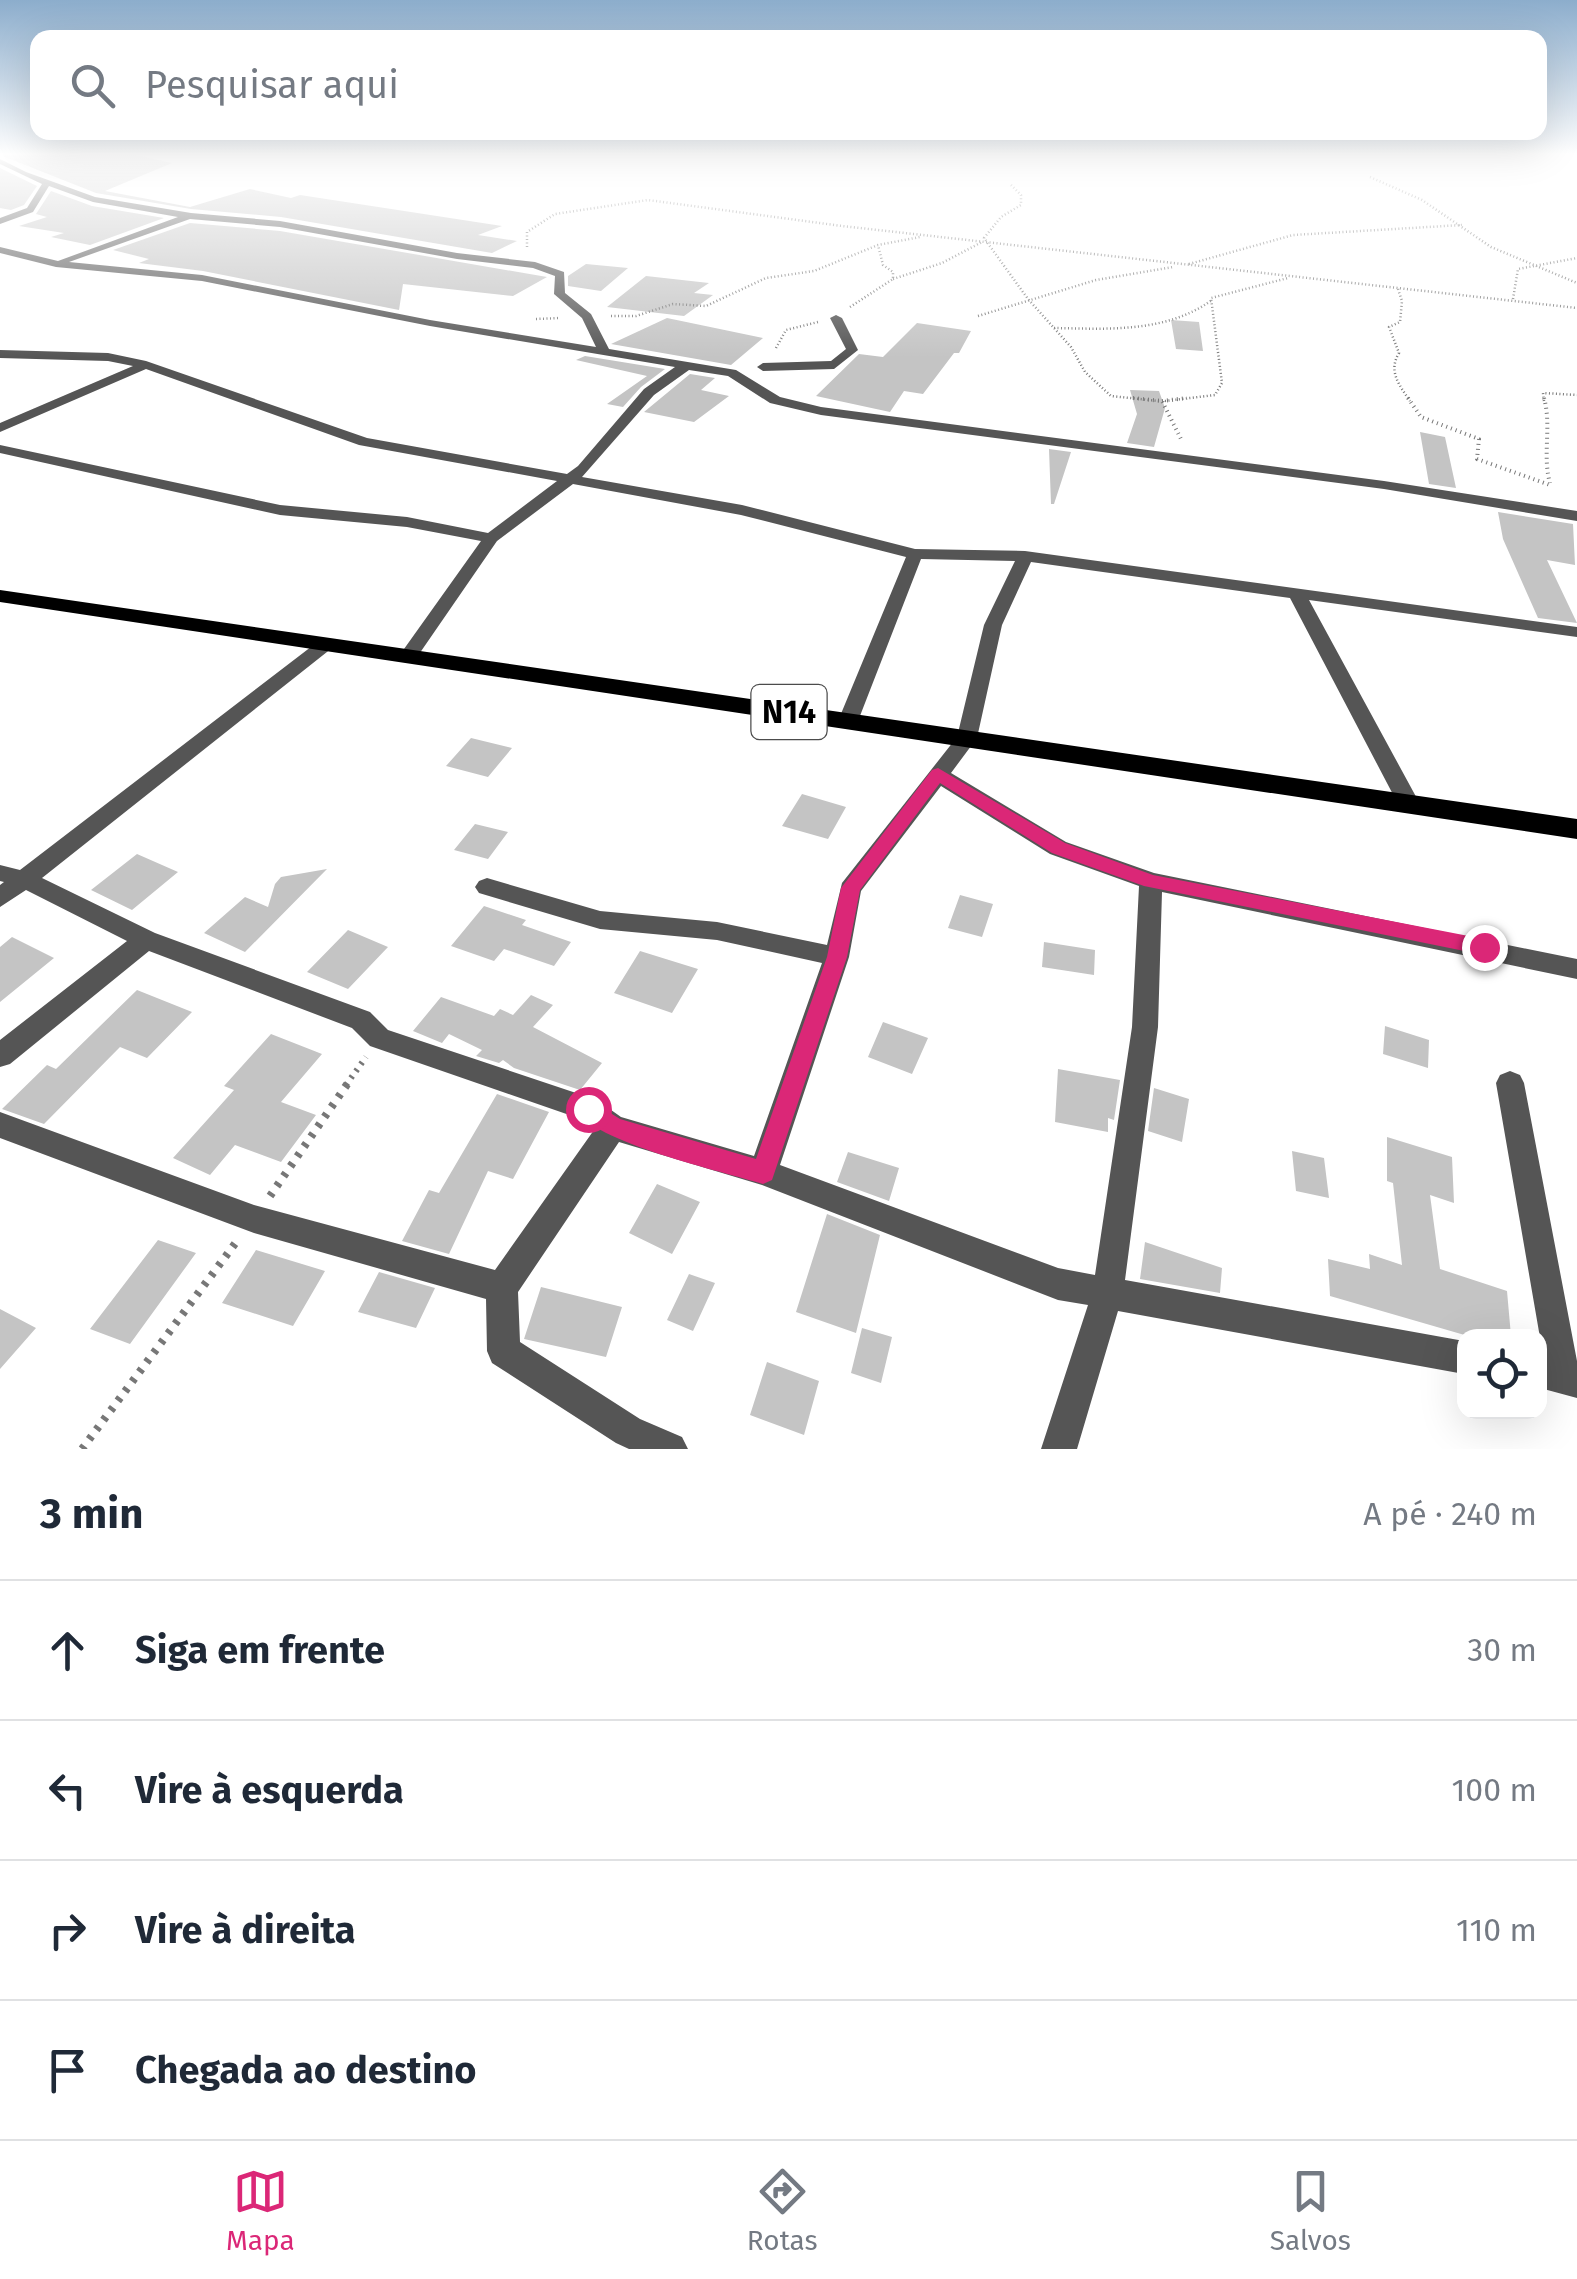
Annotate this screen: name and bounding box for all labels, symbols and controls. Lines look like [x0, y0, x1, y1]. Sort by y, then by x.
search box [30, 30, 1547, 140]
icon: search [65, 58, 120, 113]
text: Pesquisar aqui [145, 62, 399, 108]
road number: N14 [752, 685, 826, 739]
route end [1462, 925, 1508, 971]
route start [566, 1087, 612, 1133]
map controls [1457, 1329, 1547, 1419]
button: locate [1457, 1329, 1547, 1419]
text: 3 min [40, 1489, 143, 1539]
text: A pé · 240 m [1363, 1495, 1537, 1533]
icon: ahead [40, 1623, 95, 1678]
text: Siga em frente [135, 1627, 385, 1673]
text: 30 m [1467, 1631, 1537, 1669]
icon: left [40, 1763, 95, 1818]
text: Vire à esquerda [135, 1767, 404, 1813]
text: 100 m [1452, 1771, 1537, 1809]
icon: right [40, 1903, 95, 1958]
text: Vire à direita [135, 1907, 356, 1953]
text: 110 m [1456, 1911, 1537, 1949]
icon: arrive [40, 2043, 95, 2098]
text: Chegada ao destino [135, 2047, 477, 2093]
tab: Mapa [226, 2164, 295, 2257]
tab: Rotas [747, 2164, 818, 2257]
tab: Salvos [1270, 2164, 1351, 2257]

